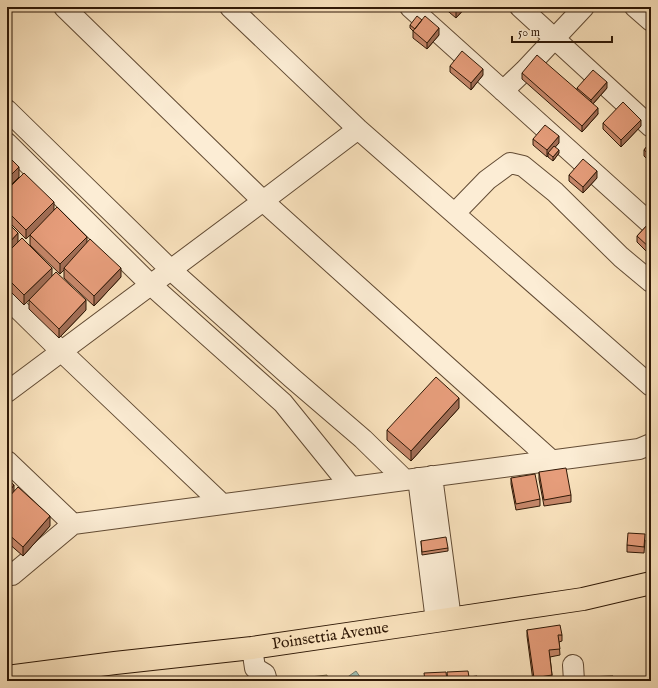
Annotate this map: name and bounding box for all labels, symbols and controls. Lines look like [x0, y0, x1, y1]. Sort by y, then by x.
scale bar [512, 18, 612, 44]
text: 50 m [518, 25, 540, 40]
street label: Poinsettia Avenue [271, 618, 390, 655]

